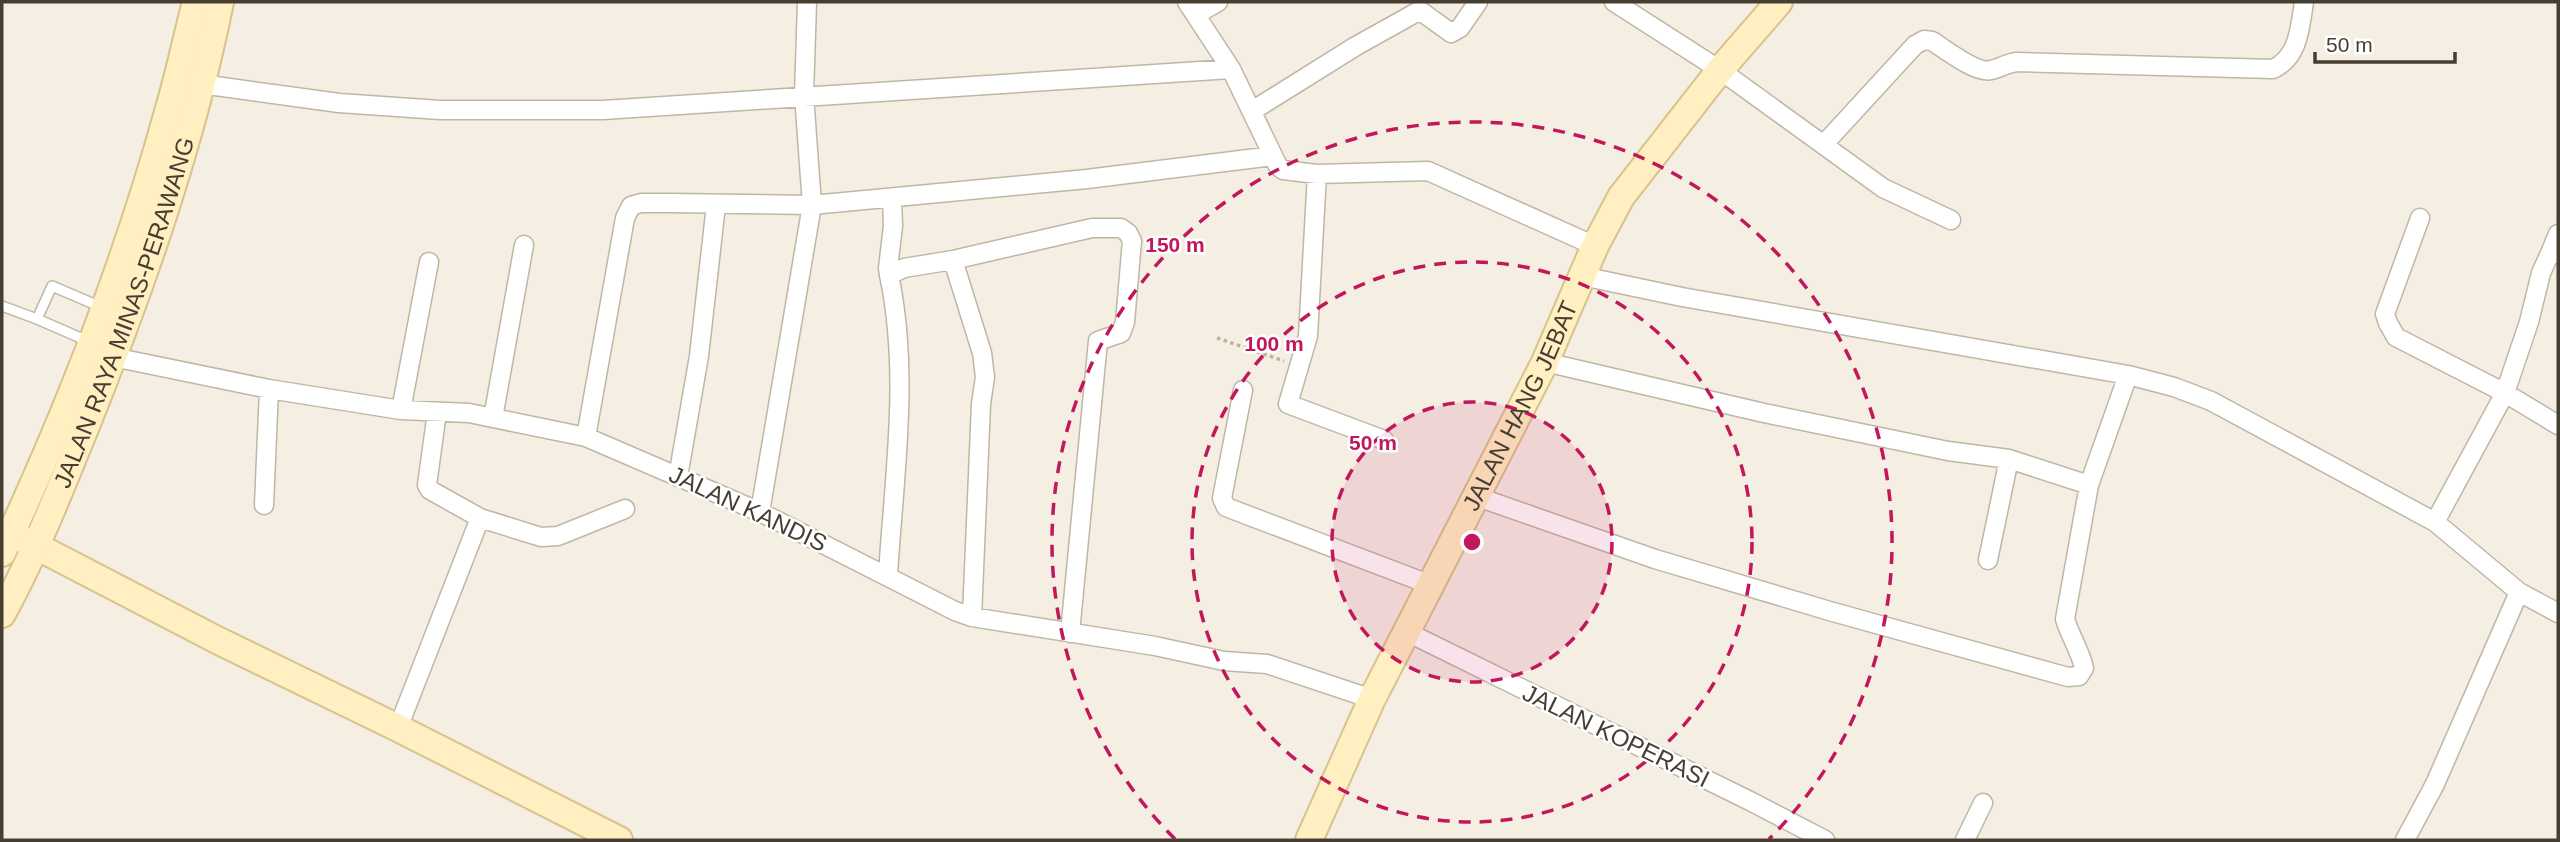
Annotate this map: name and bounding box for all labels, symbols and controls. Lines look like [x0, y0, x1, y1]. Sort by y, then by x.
scale bar [2315, 21, 2455, 65]
text: 50 m [2326, 33, 2373, 56]
street label: JALAN RAYA MINAS-PERAWANG [48, 134, 199, 492]
text: 150 m [1145, 233, 1205, 256]
street label: JALAN HANG JEBAT [1457, 297, 1583, 515]
text: 100 m [1244, 332, 1304, 355]
text: 50 m [1349, 431, 1397, 454]
street label: JALAN KANDIS [665, 460, 831, 557]
centre of rings [1460, 530, 1484, 554]
street label: JALAN KOPERASI [1519, 679, 1714, 792]

